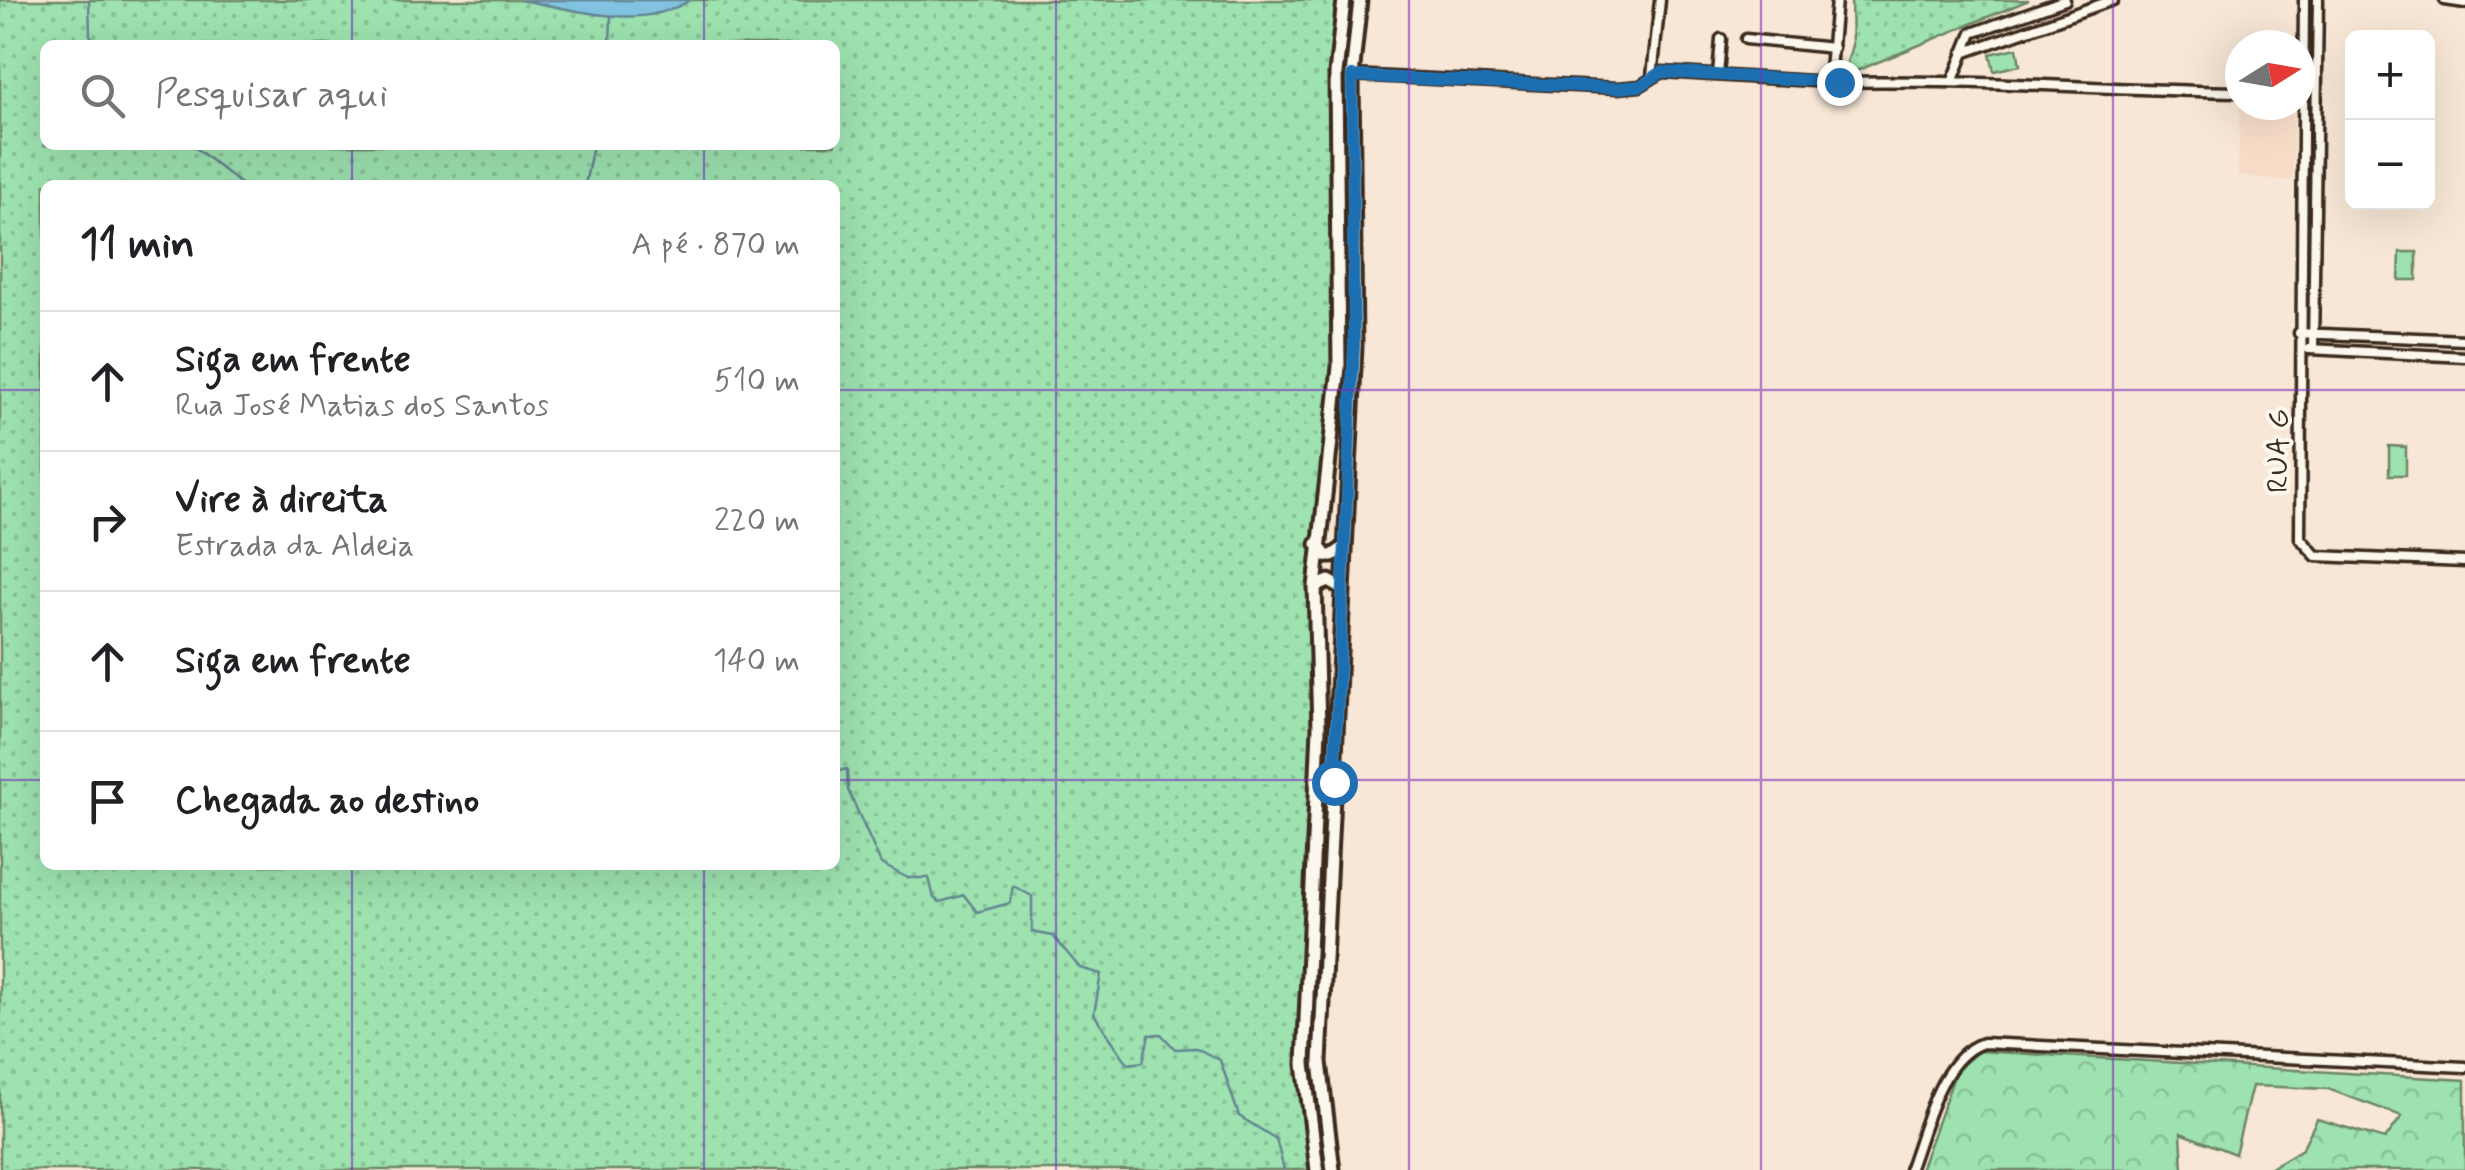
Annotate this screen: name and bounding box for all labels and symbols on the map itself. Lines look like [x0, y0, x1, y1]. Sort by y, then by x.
north arrow [2225, 30, 2315, 120]
route end [1817, 60, 1863, 106]
street label: RUA G [2259, 409, 2298, 493]
route start [1312, 760, 1358, 806]

